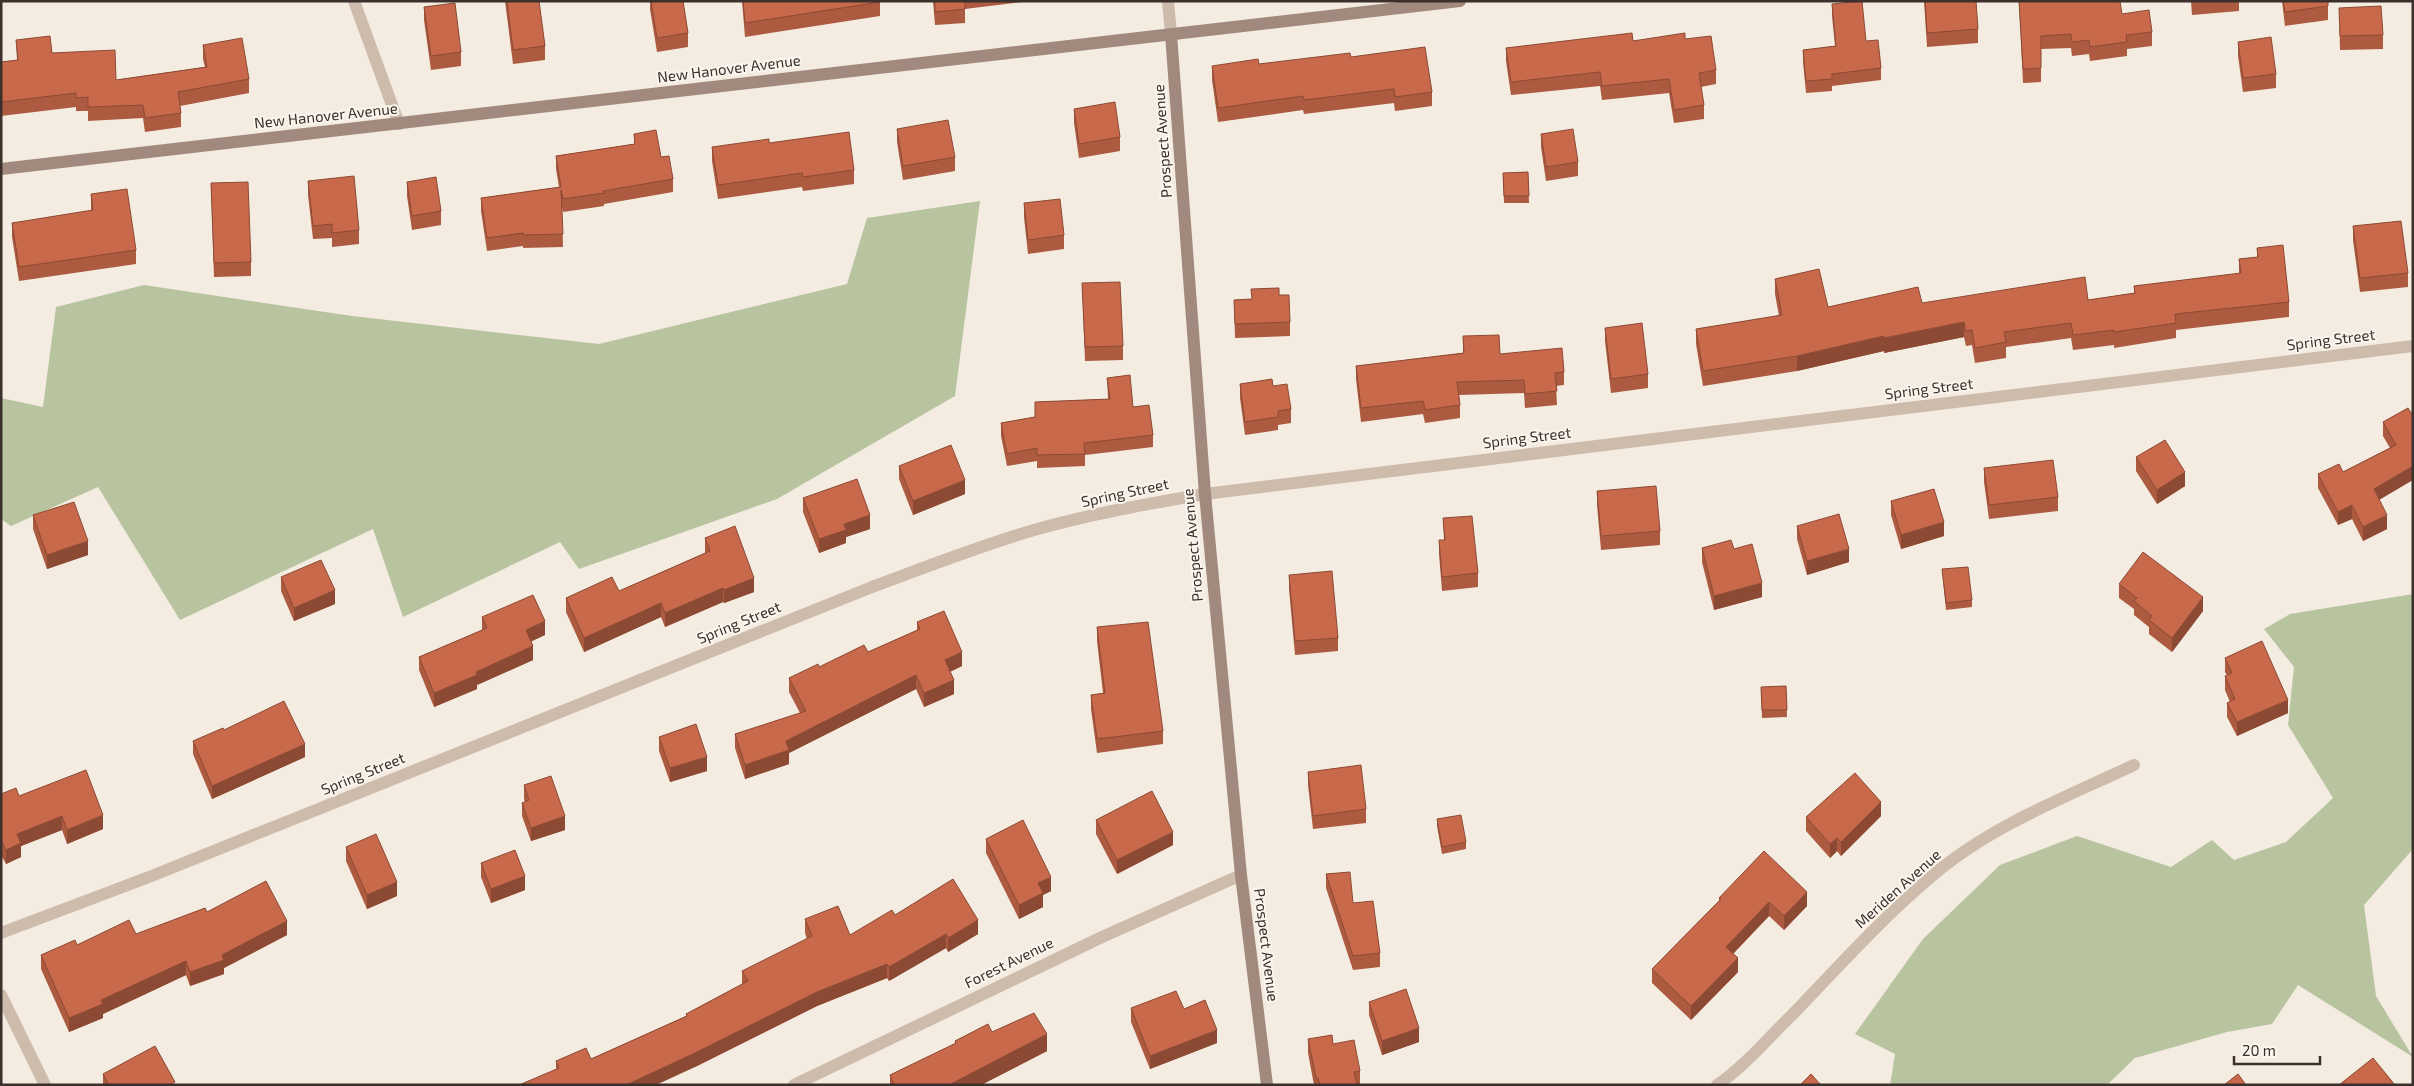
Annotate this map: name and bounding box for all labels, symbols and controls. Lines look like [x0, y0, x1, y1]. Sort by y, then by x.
street label: New Hanover Avenue [656, 50, 802, 86]
street label: Prospect Avenue [1149, 84, 1175, 198]
street label: New Hanover Avenue [253, 99, 399, 131]
street label: Spring Street [2286, 325, 2376, 353]
street label: Spring Street [1884, 374, 1974, 402]
street label: Spring Street [1482, 423, 1572, 451]
street label: Spring Street [1079, 474, 1170, 510]
street label: Prospect Avenue [1178, 488, 1206, 603]
street label: Spring Street [694, 597, 784, 647]
street label: Spring Street [318, 748, 408, 798]
street label: Meriden Avenue [1851, 845, 1944, 932]
street label: Prospect Avenue [1251, 887, 1283, 1002]
street label: Forest Avenue [961, 933, 1056, 991]
scale bar [2234, 1034, 2320, 1066]
text: 20 m [2242, 1041, 2276, 1059]

